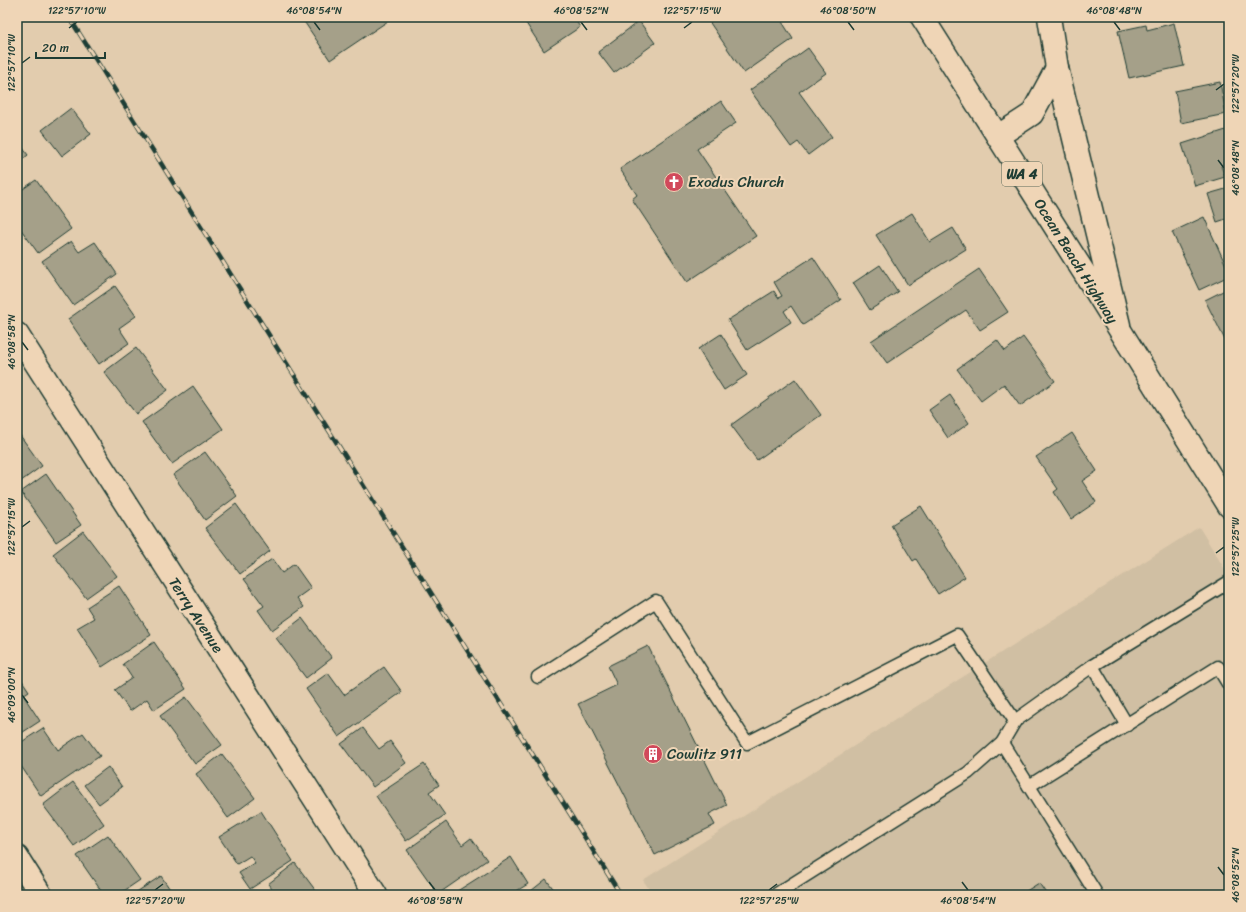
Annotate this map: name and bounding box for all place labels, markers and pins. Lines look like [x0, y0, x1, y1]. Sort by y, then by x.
place label: Exodus Church [688, 169, 785, 195]
church icon: Exodus Church [663, 171, 685, 193]
place label: Cowlitz 911 [667, 741, 742, 767]
building icon: Cowlitz 911 [642, 743, 664, 765]

